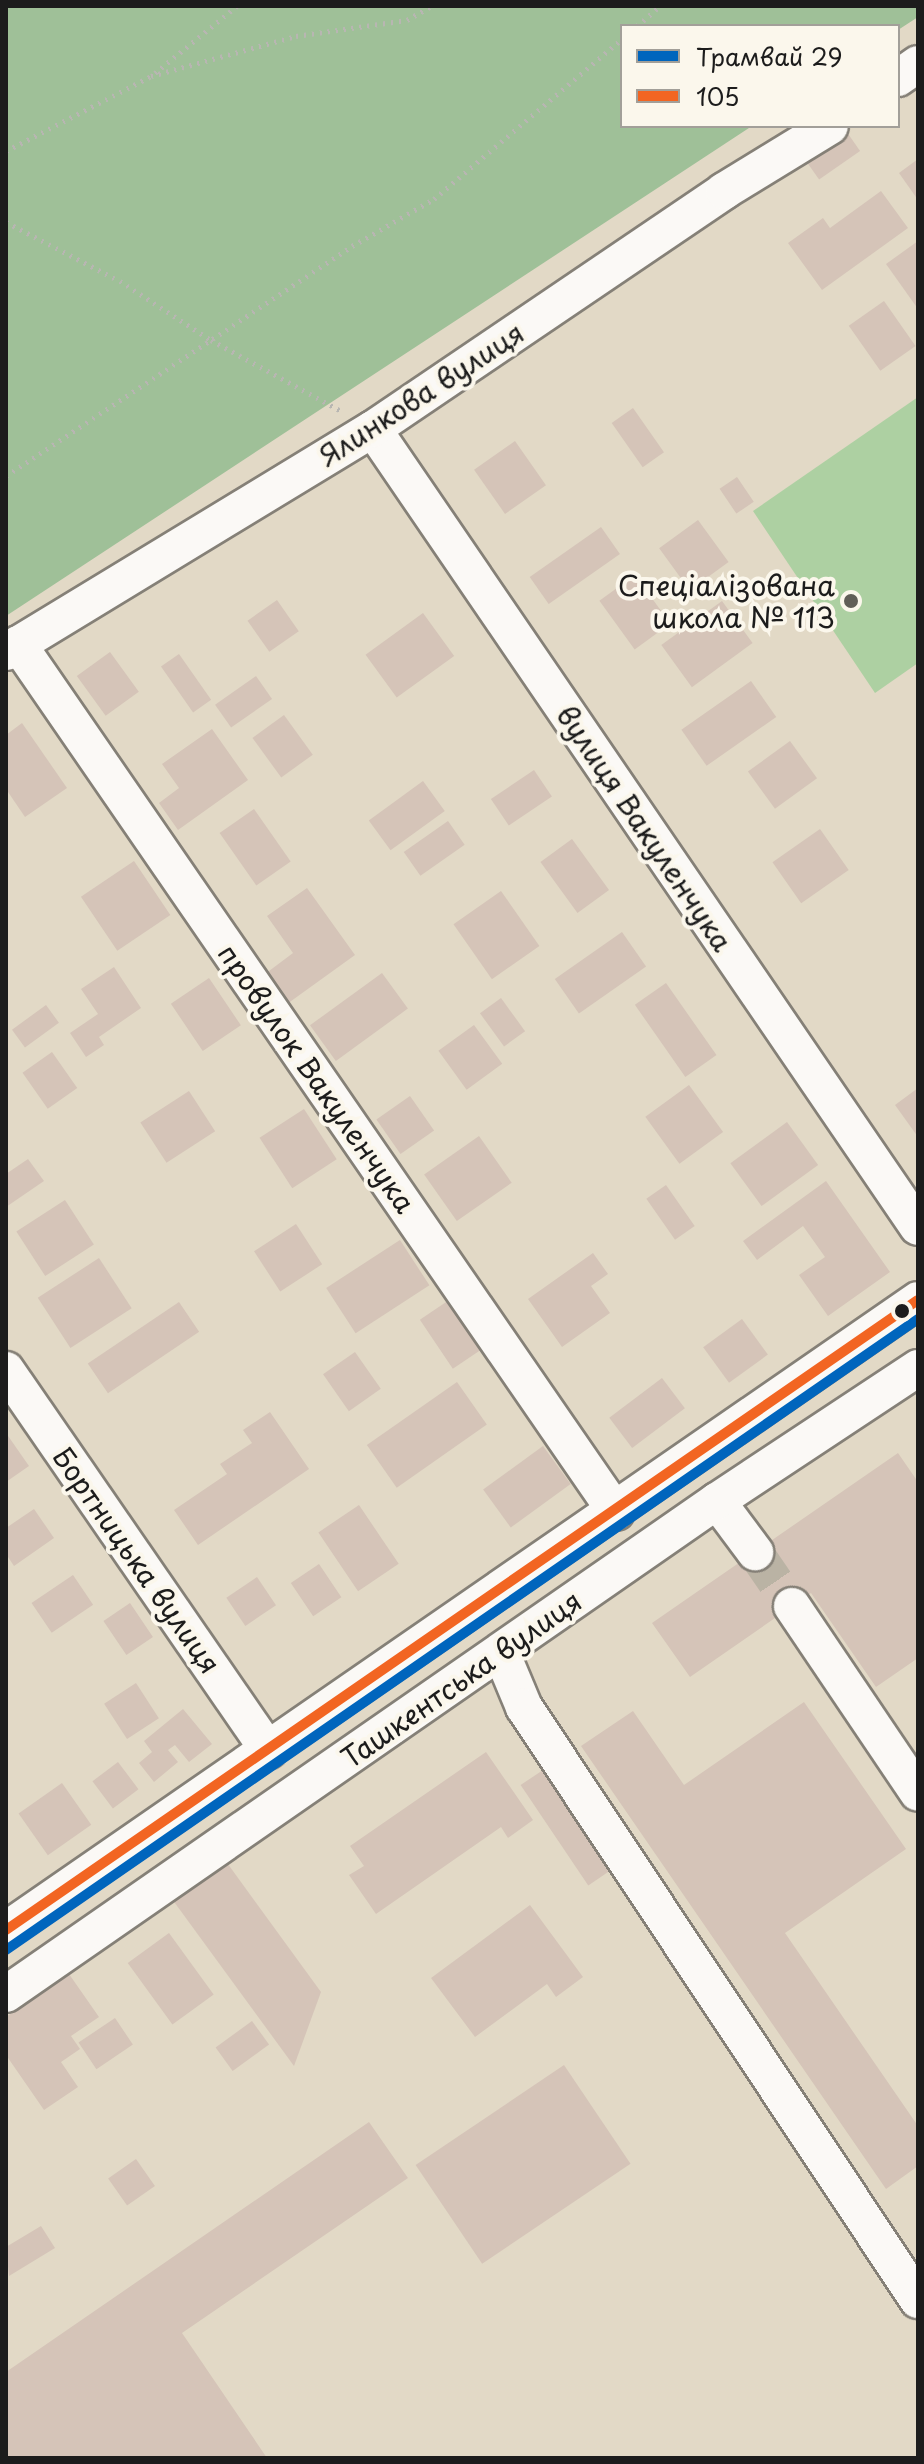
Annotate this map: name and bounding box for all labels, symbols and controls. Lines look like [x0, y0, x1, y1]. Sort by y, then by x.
legend [620, 24, 900, 128]
text: Трамвай 29 [696, 38, 842, 74]
text: 105 [696, 78, 740, 114]
street label: Ялинкова вулиця [312, 315, 530, 473]
place label: Спеціалізована школа № 113 [618, 568, 835, 634]
marker: Спеціалізована школа № 113 [842, 592, 860, 610]
street label: вулиця Вакуленчука [550, 698, 740, 958]
street label: провулок Вакуленчука [211, 937, 423, 1219]
unlabelled marker [894, 1303, 910, 1319]
street label: Бортницька вулиця [46, 1440, 228, 1680]
street label: Ташкентська вулиця [334, 1583, 588, 1775]

